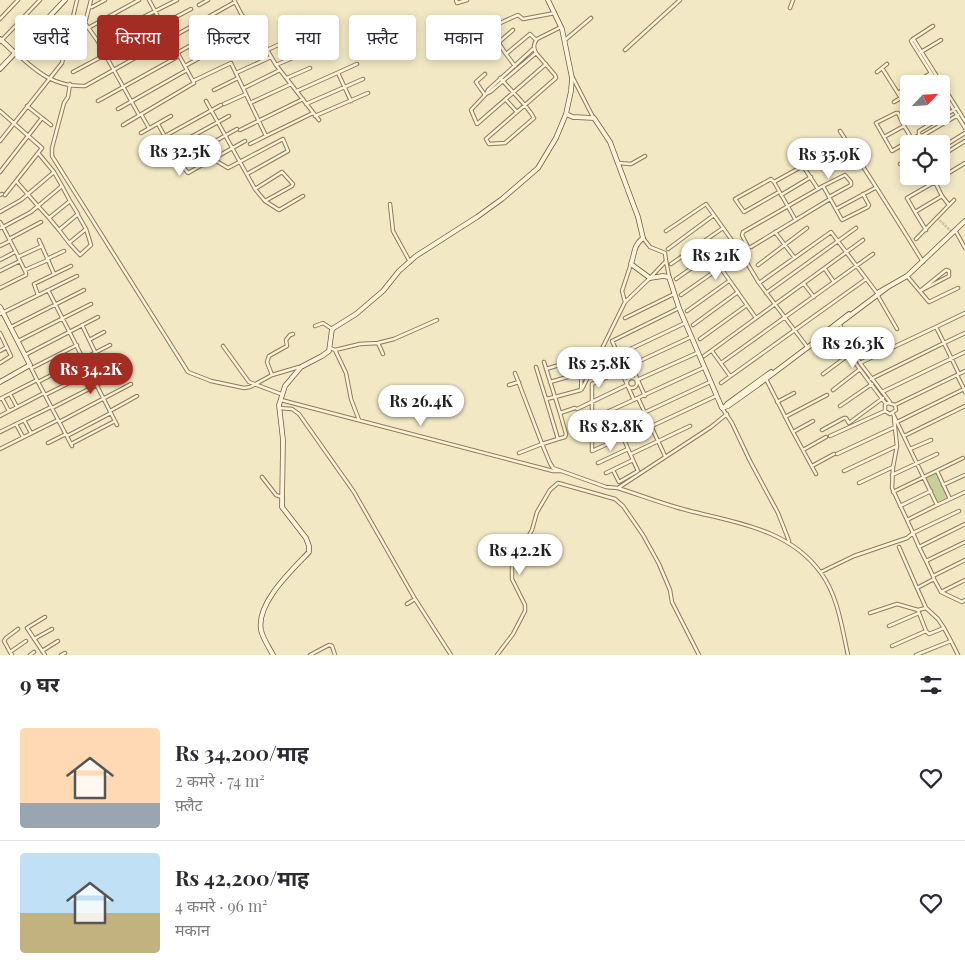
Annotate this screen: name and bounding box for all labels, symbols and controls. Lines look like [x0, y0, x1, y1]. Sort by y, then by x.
chip: खरीदें [15, 15, 87, 60]
chip: किराया [97, 15, 179, 60]
chip: फ़िल्टर [189, 15, 268, 60]
chip: नया [278, 15, 339, 60]
chip: फ़्लैट [349, 15, 416, 60]
chip: मकान [426, 15, 501, 60]
north arrow [900, 75, 950, 125]
map controls [900, 75, 950, 185]
pin: Rs 32.5K [128, 134, 232, 177]
button: locate [900, 135, 950, 185]
pin: Rs 35.9K [777, 138, 881, 180]
text: Rs 32.5K [149, 140, 211, 161]
text: Rs 35.9K [798, 143, 860, 164]
pin: Rs 21K [675, 238, 757, 281]
text: Rs 21K [692, 244, 740, 265]
pin: Rs 26.3K [801, 326, 905, 369]
text: Rs 26.3K [822, 332, 884, 353]
pin: Rs 25.8K [547, 346, 651, 389]
pin: Rs 34.2K [39, 352, 143, 395]
text: Rs 25.8K [568, 352, 630, 373]
text: Rs 34.2K [60, 358, 122, 379]
pin: Rs 26.4K [369, 384, 473, 427]
text: Rs 26.4K [389, 390, 453, 411]
pin: Rs 82.8K [559, 410, 663, 452]
text: Rs 82.8K [579, 415, 643, 436]
pin: Rs 42.2K [468, 534, 572, 576]
text: Rs 42.2K [489, 539, 551, 560]
text: 9 घर [20, 669, 59, 697]
icon: filters [917, 671, 945, 699]
text: Rs 34,200/माह [175, 738, 309, 766]
icon: home [60, 748, 120, 808]
icon: heart [917, 764, 945, 792]
text: 2 कमरे · 74 m² [175, 770, 265, 791]
text: फ़्लैट [175, 794, 203, 815]
text: Rs 42,200/माह [175, 863, 309, 891]
icon: home [60, 873, 120, 933]
icon: heart [917, 889, 945, 917]
text: 4 कमरे · 96 m² [175, 895, 268, 916]
text: मकान [175, 919, 210, 940]

